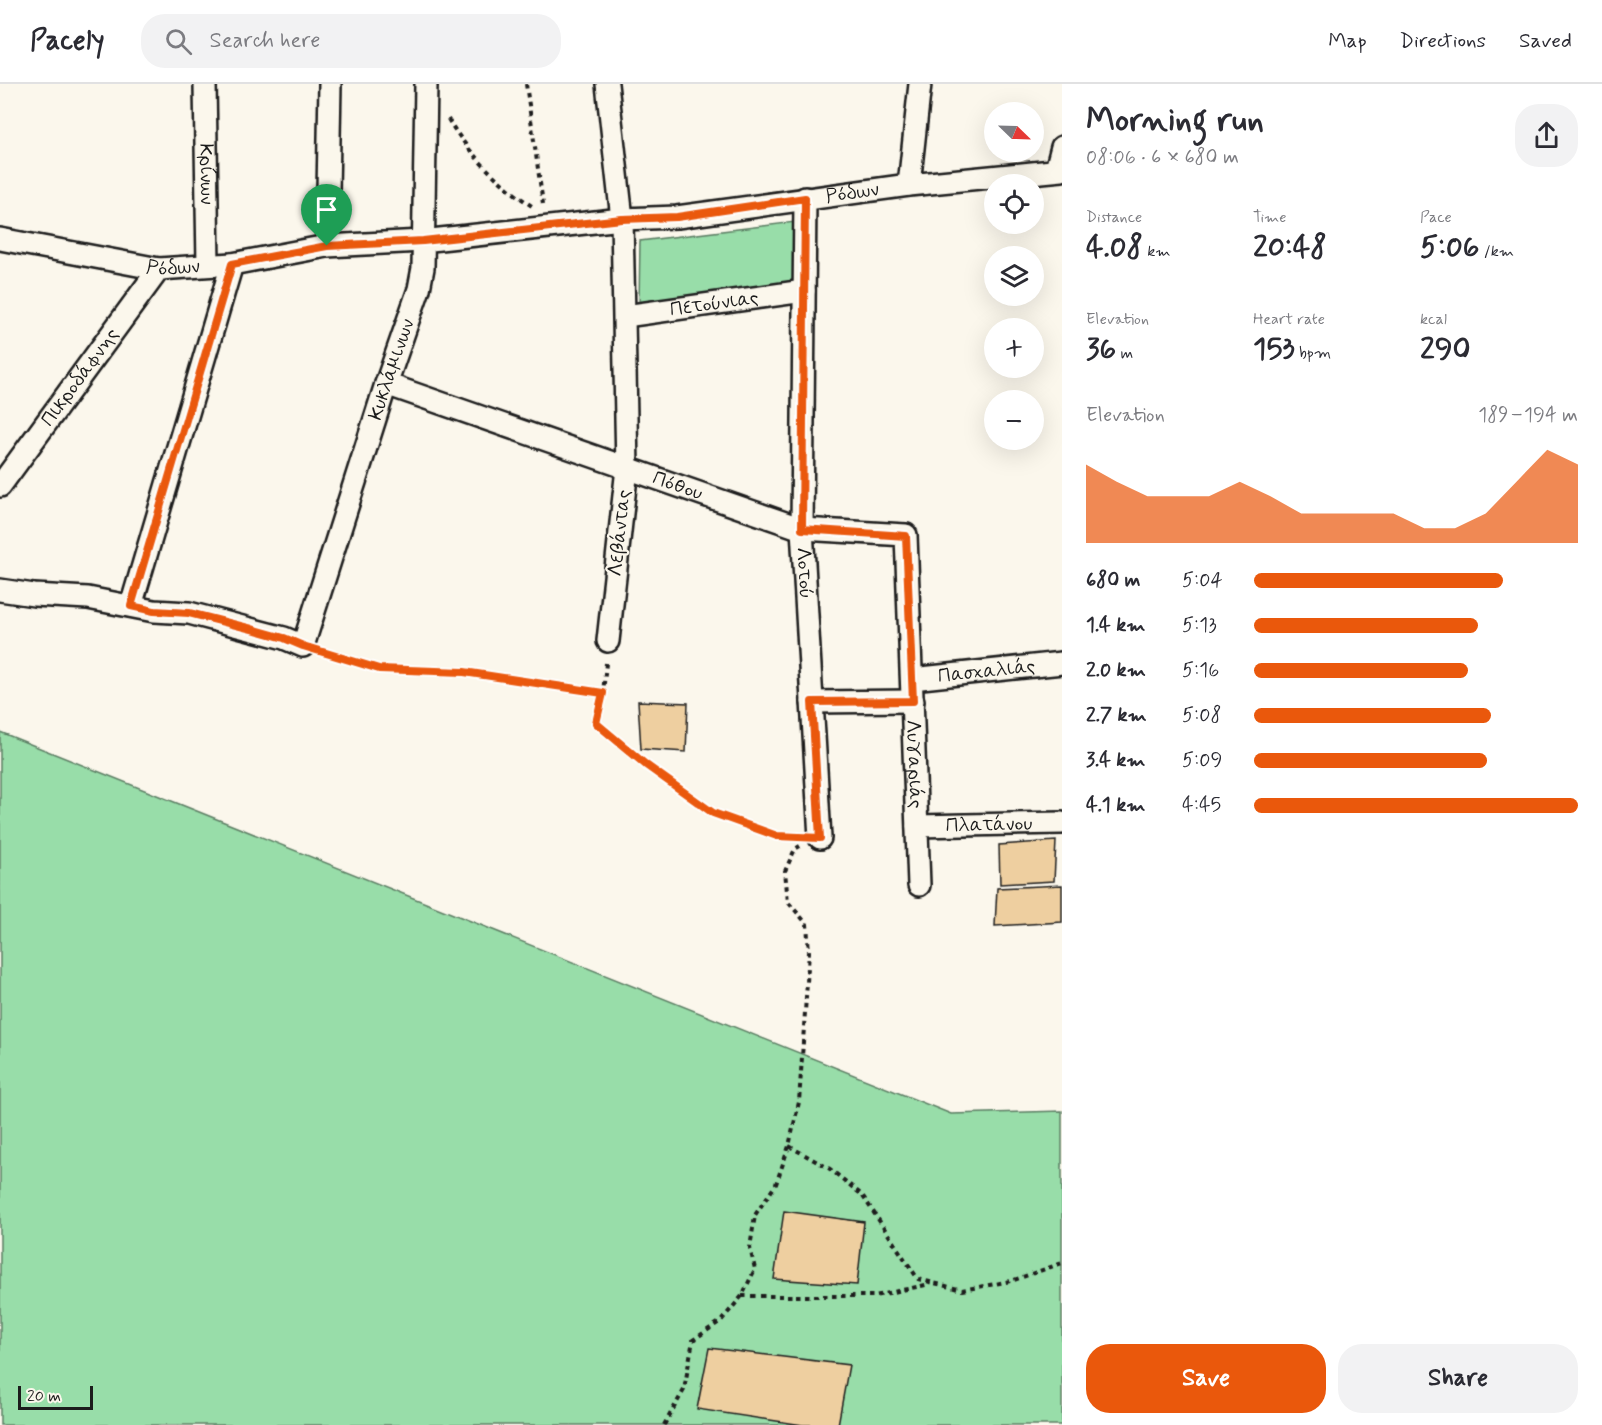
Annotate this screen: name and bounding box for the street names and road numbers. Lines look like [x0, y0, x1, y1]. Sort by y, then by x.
street label: Κρίνων [192, 143, 221, 205]
street label: Ρόδων [824, 176, 881, 210]
street label: Ρόδων [144, 253, 201, 283]
street label: Πετούνιας [668, 284, 761, 323]
street label: Κυκλάμινων [362, 315, 421, 424]
street label: Πικροδάφνης [35, 322, 125, 432]
street label: Πόθου [649, 464, 707, 507]
street label: Λεβάντας [602, 488, 638, 578]
street label: Λοτού [790, 546, 820, 600]
street label: Πασχαλιάς [937, 652, 1037, 690]
street label: Λυγαριάς [899, 719, 930, 809]
street label: Πλατάνου [945, 810, 1033, 839]

